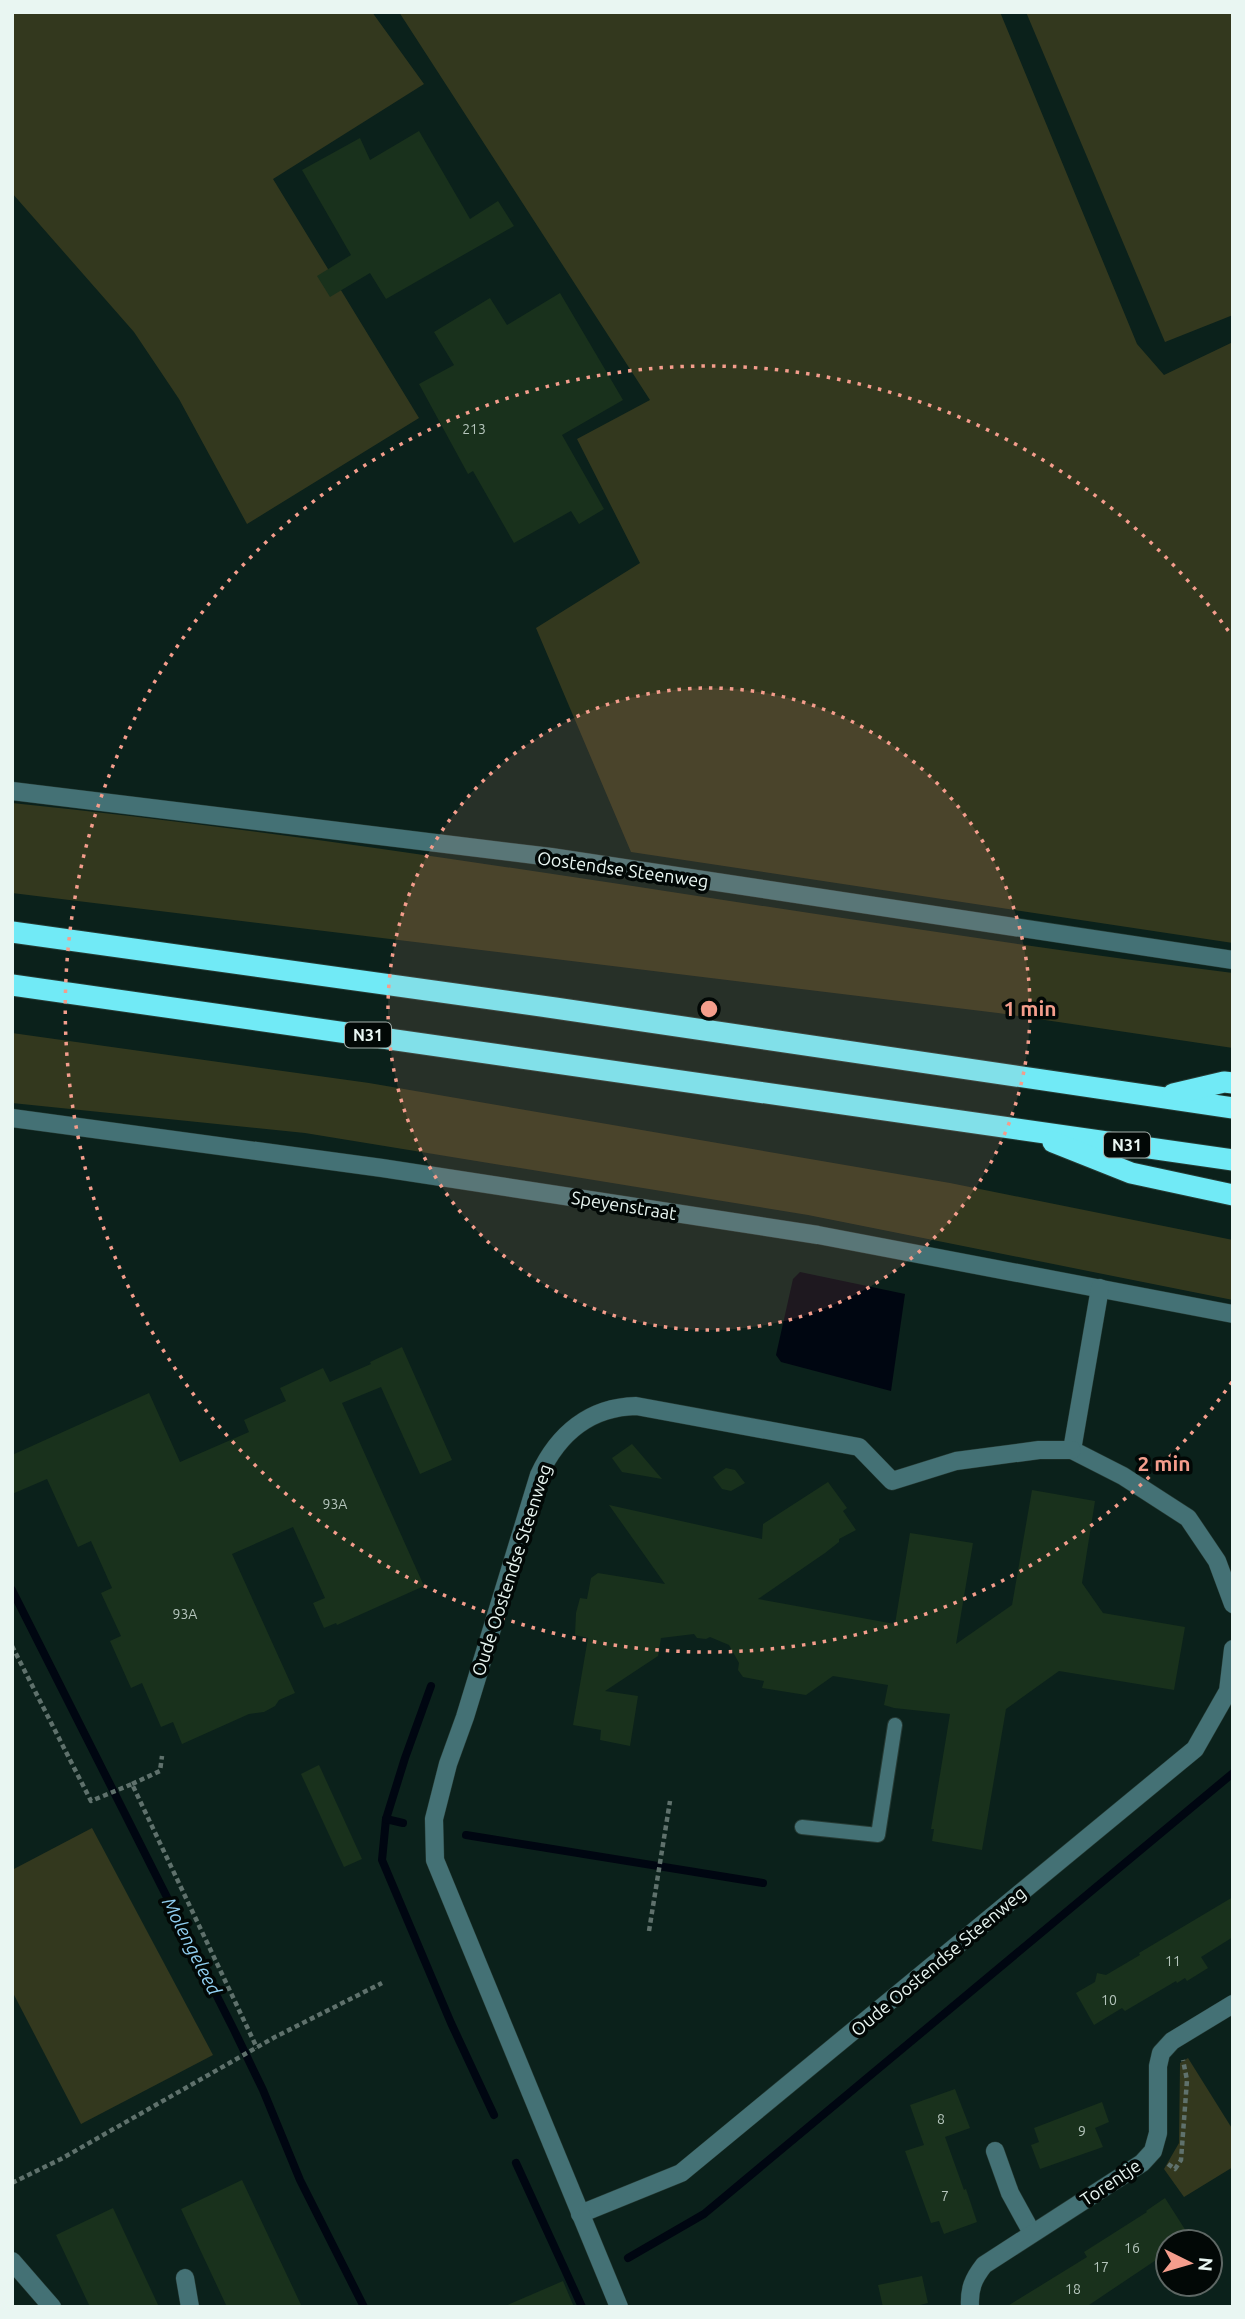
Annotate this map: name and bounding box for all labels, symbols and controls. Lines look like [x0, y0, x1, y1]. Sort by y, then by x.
house number: 213 [462, 421, 486, 437]
street label: Oostendse Steenweg [536, 847, 710, 891]
text: 1 min [1003, 996, 1057, 1020]
centre of rings [697, 997, 721, 1021]
road number: N31 [345, 1023, 391, 1048]
road number: N31 [1104, 1133, 1150, 1158]
street label: Speyenstraat [570, 1187, 678, 1223]
text: 2 min [1137, 1451, 1191, 1475]
street label: Oude Oostendse Steenweg [467, 1462, 555, 1678]
house number: 93A [323, 1496, 347, 1512]
house number: 93A [173, 1606, 197, 1622]
street label: Oude Oostendse Steenweg [847, 1882, 1029, 2040]
water label: Molengeleed [158, 1894, 227, 2000]
house number: 11 [1165, 1953, 1181, 1969]
house number: 10 [1101, 1992, 1117, 2008]
house number: 8 [937, 2111, 945, 2127]
house number: 9 [1078, 2123, 1086, 2139]
street label: Torentje [1076, 2155, 1144, 2209]
house number: 7 [941, 2188, 949, 2204]
north arrow [1154, 2228, 1224, 2298]
house number: 16 [1124, 2240, 1140, 2256]
text: N [1194, 2256, 1218, 2273]
house number: 17 [1093, 2259, 1109, 2275]
house number: 18 [1065, 2281, 1081, 2297]

